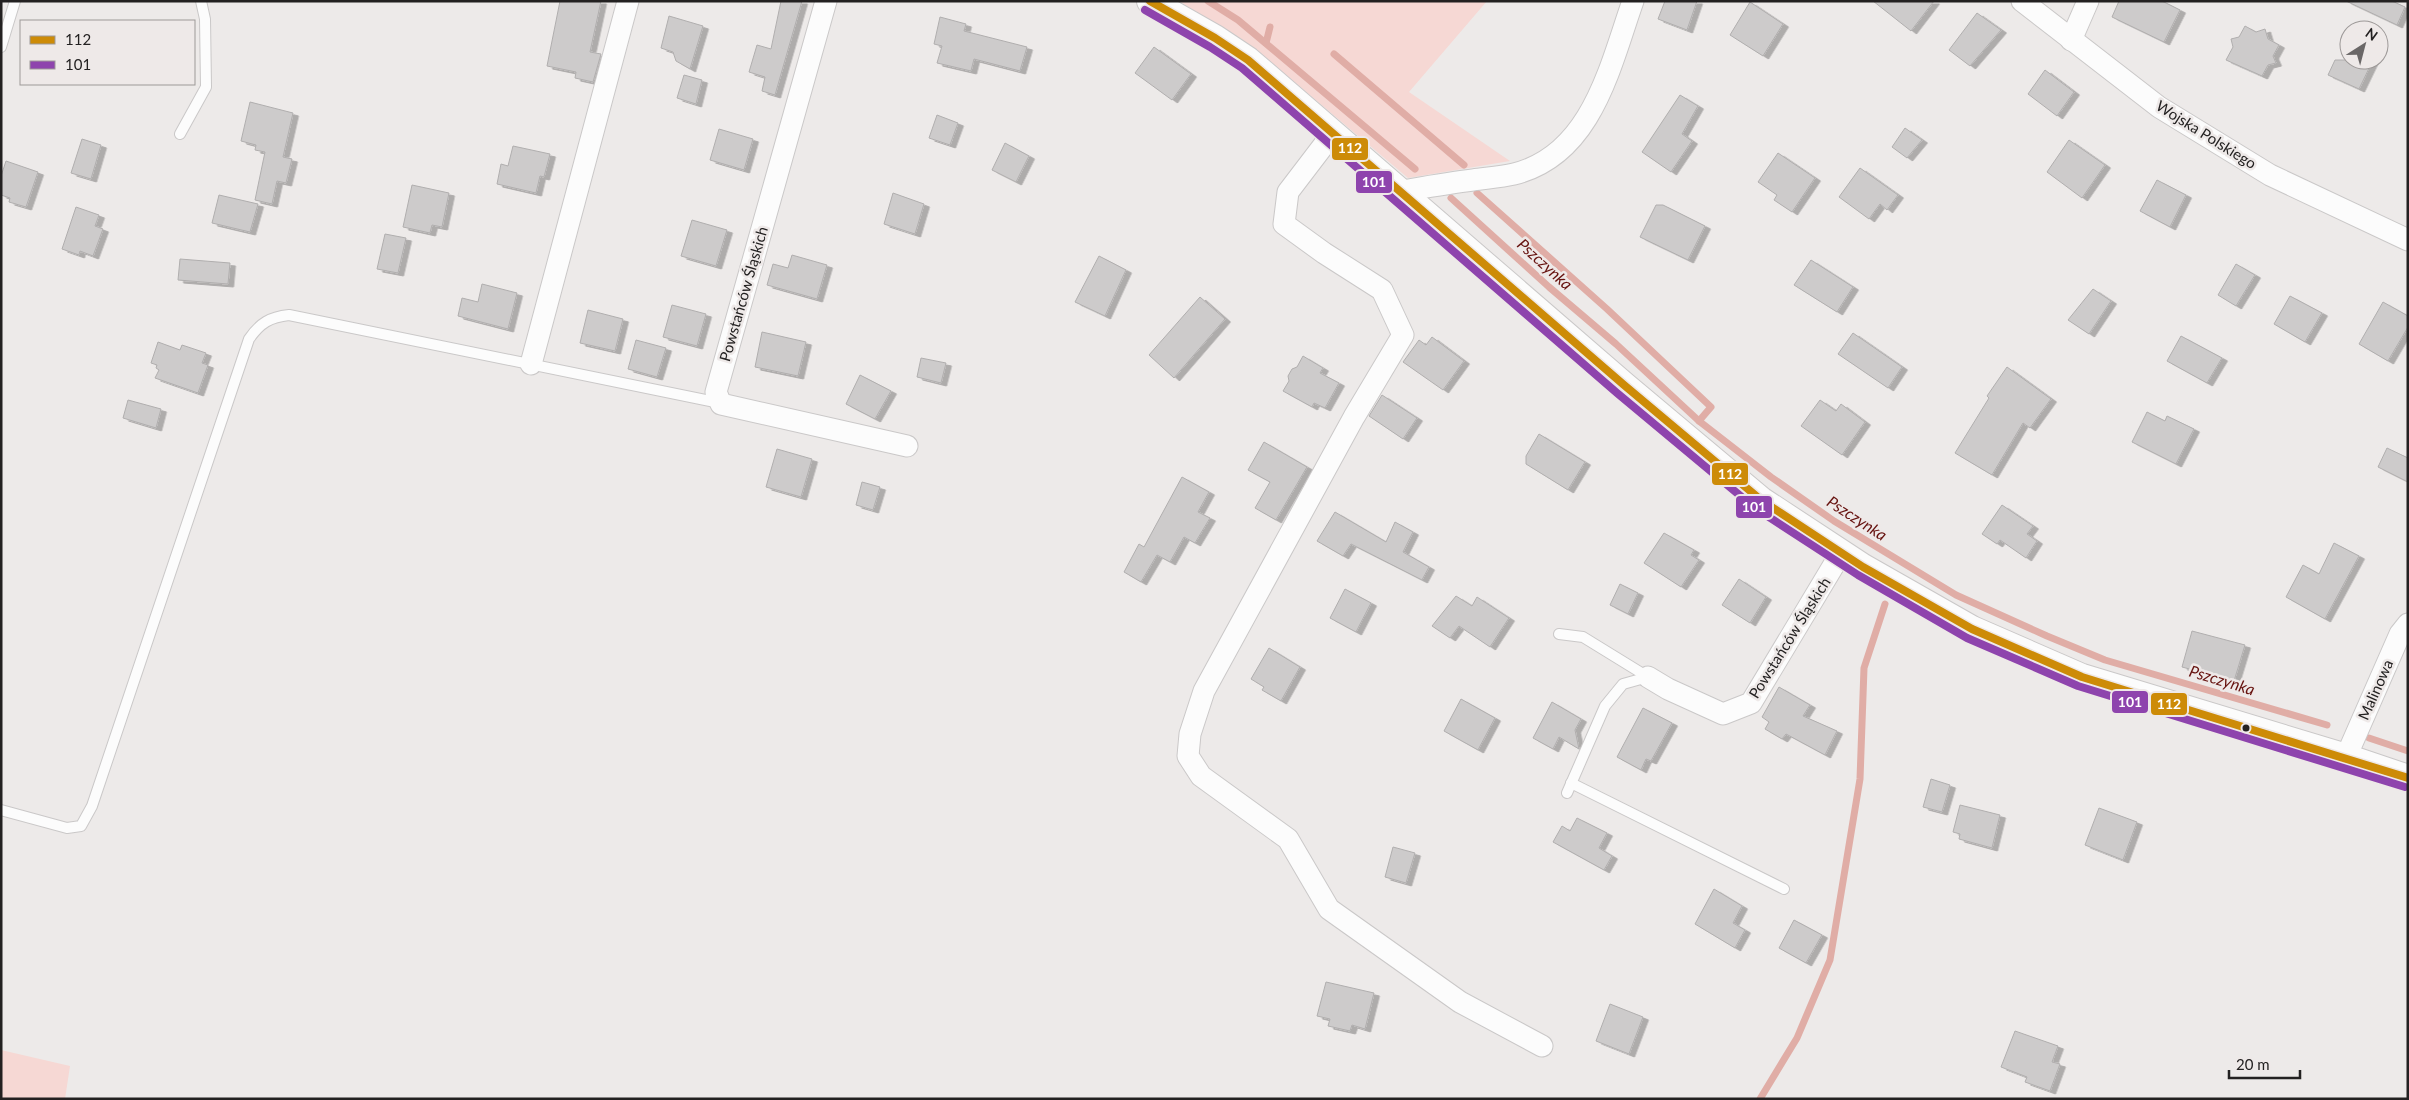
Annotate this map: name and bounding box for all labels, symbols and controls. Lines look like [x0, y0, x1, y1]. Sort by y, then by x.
legend [20, 20, 195, 85]
north arrow [2339, 20, 2389, 70]
text: N [2363, 24, 2381, 44]
text: 112 [65, 30, 91, 48]
text: 101 [65, 55, 91, 73]
street label: Wojska Polskiego [2153, 96, 2260, 172]
line badge: 112 [1331, 137, 1369, 161]
text: 112 [1338, 139, 1362, 156]
line badge: 101 [1355, 170, 1393, 194]
text: 101 [1362, 173, 1386, 190]
street label: Powstańców Śląskich [715, 224, 771, 363]
water label: Pszczynka [1514, 234, 1577, 293]
line badge: 112 [1711, 462, 1749, 486]
text: 112 [1718, 465, 1742, 482]
water label: Pszczynka [1824, 491, 1891, 544]
line badge: 101 [1735, 495, 1773, 519]
text: 101 [1742, 498, 1766, 515]
street label: Powstańców Śląskich [1745, 574, 1834, 701]
street label: Malinowa [2354, 657, 2396, 723]
water label: Pszczynka [2187, 661, 2257, 698]
line badge: 101 [2111, 690, 2149, 714]
line badge: 112 [2150, 692, 2188, 716]
text: 101 [2118, 693, 2142, 710]
text: 112 [2157, 695, 2181, 712]
unlabelled marker [2241, 723, 2251, 733]
scale bar [2229, 1048, 2300, 1080]
text: 20 m [2236, 1055, 2270, 1073]

